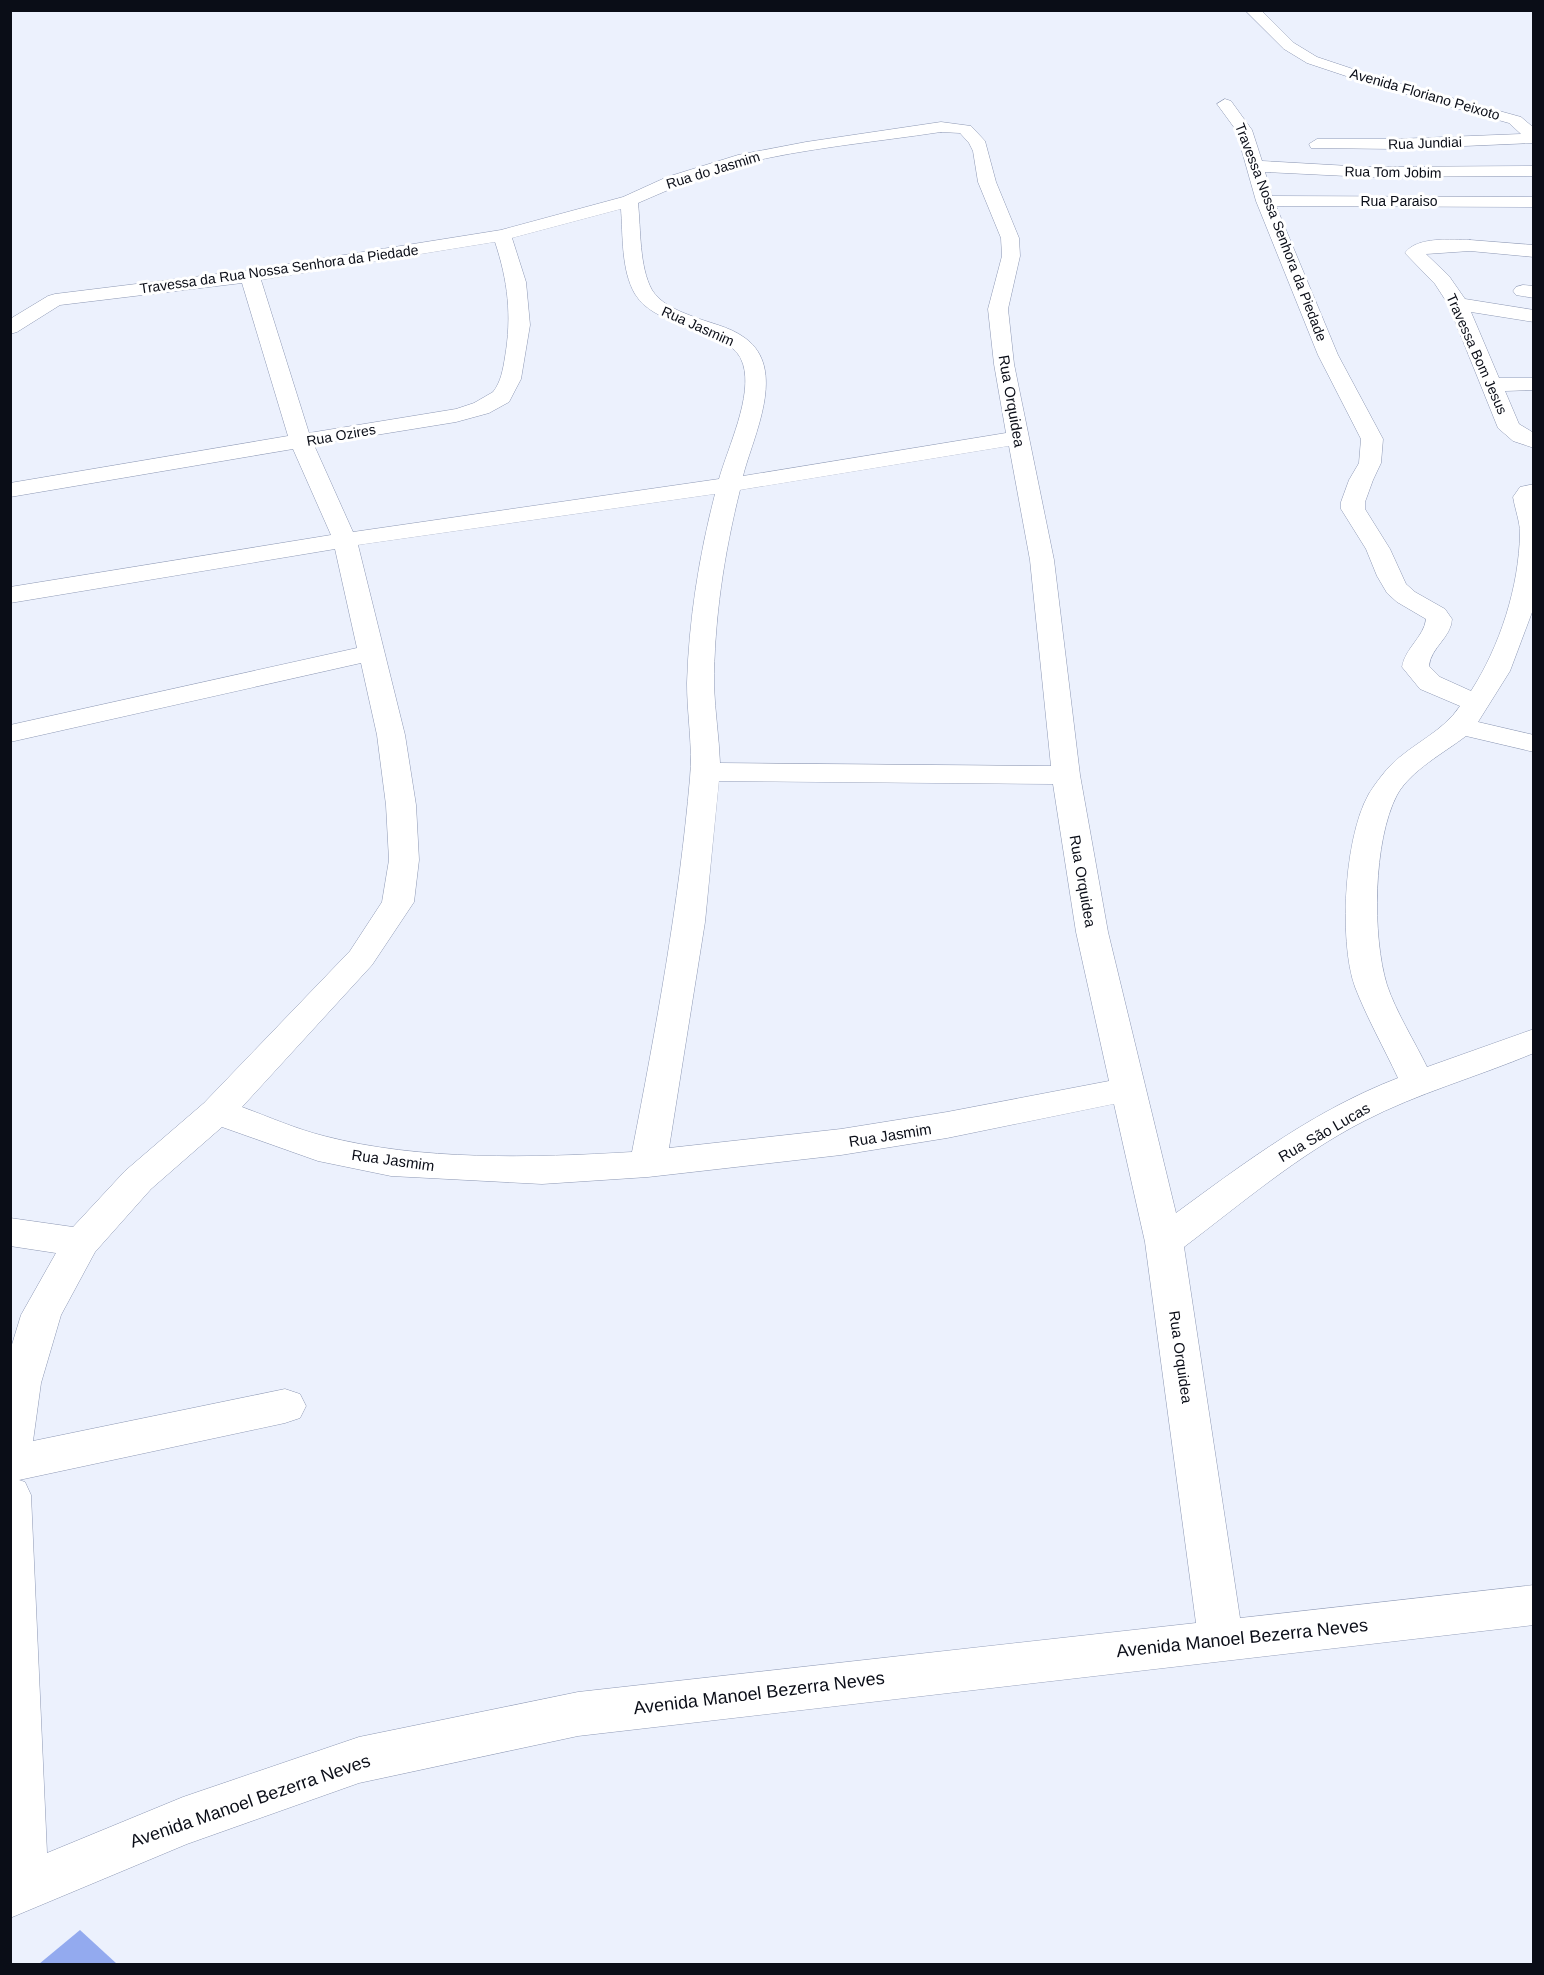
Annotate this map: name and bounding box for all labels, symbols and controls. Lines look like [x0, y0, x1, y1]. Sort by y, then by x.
street label: Avenida Floriano Peixoto [1348, 65, 1502, 123]
street label: Travessa Nossa Senhora da Piedade [1232, 121, 1330, 343]
street label: Rua Jundiai [1388, 134, 1462, 152]
street label: Rua do Jasmim [664, 148, 762, 192]
street label: Rua Tom Jobim [1344, 163, 1442, 181]
street label: Rua Paraiso [1360, 193, 1438, 209]
street label: Travessa da Rua Nossa Senhora da Piedade [139, 241, 420, 296]
street label: Travessa Bom Jesus [1443, 291, 1511, 417]
street label: Rua Jasmim [659, 303, 737, 349]
street label: Rua Orquidea [996, 354, 1029, 449]
street label: Rua Ozires [305, 421, 377, 449]
street label: Rua Orquidea [1067, 834, 1100, 929]
street label: Rua São Lucas [1275, 1099, 1373, 1165]
street label: Rua Jasmim [848, 1120, 932, 1150]
street label: Rua Jasmim [351, 1146, 435, 1174]
street label: Rua Orquidea [1166, 1310, 1196, 1405]
street label: Avenida Manoel Bezerra Neves [1115, 1615, 1369, 1661]
street label: Avenida Manoel Bezerra Neves [632, 1668, 886, 1718]
street label: Avenida Manoel Bezerra Neves [127, 1750, 373, 1852]

